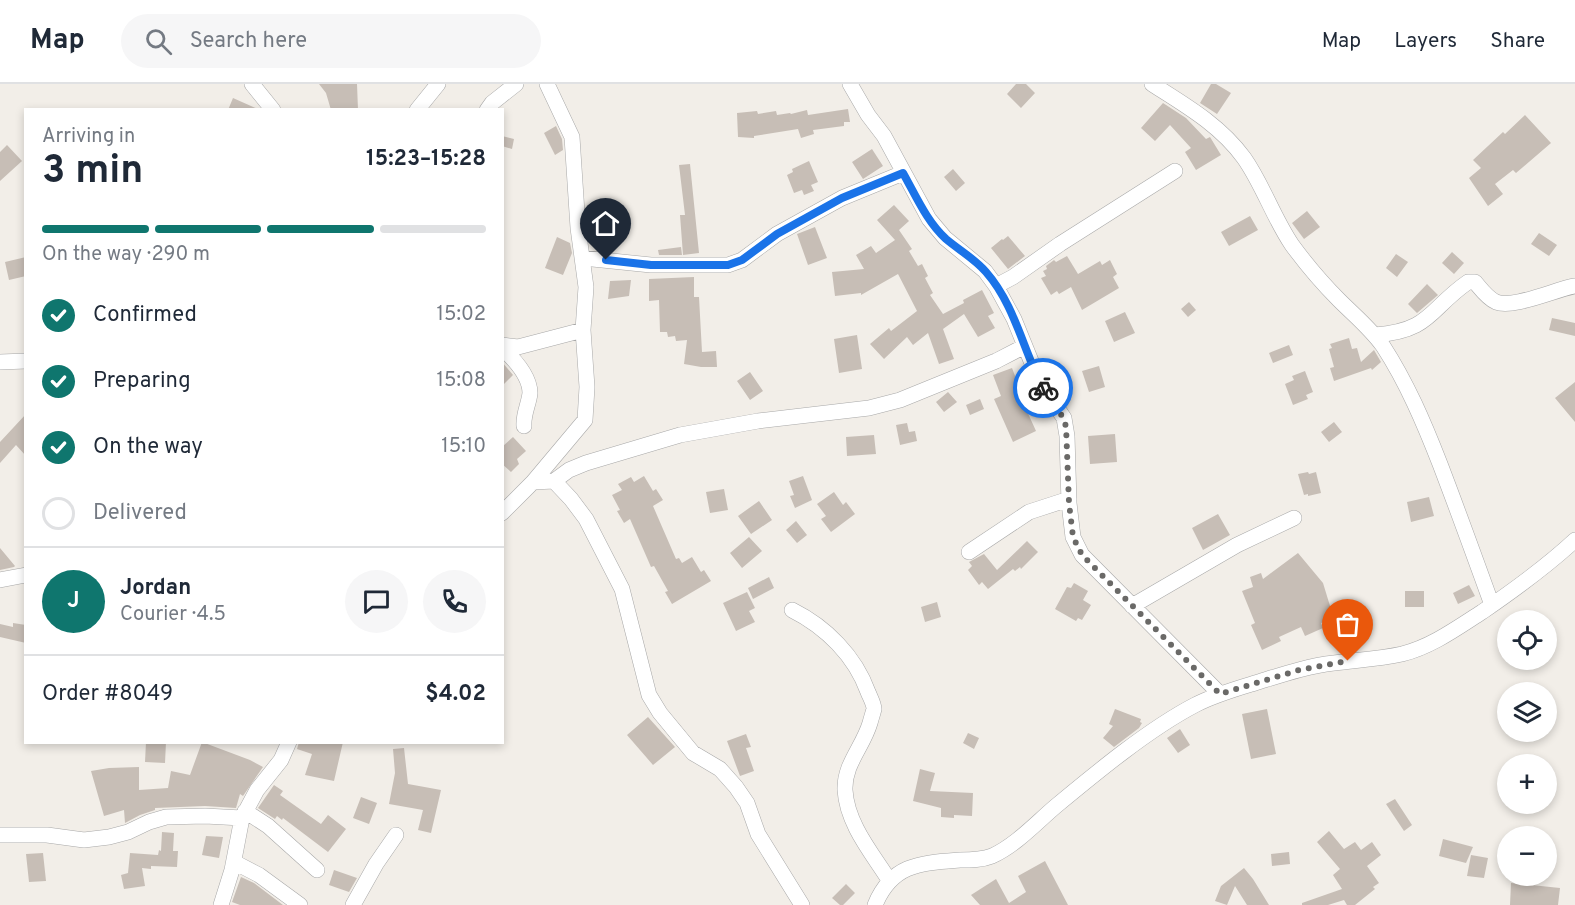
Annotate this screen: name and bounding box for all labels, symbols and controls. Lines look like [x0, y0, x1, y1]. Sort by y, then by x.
search box [121, 14, 541, 68]
text: Map [30, 23, 85, 59]
icon: search [142, 25, 175, 58]
text: Search here [190, 28, 307, 55]
text: Map [1322, 28, 1361, 55]
text: Layers [1394, 28, 1457, 55]
text: Share [1490, 28, 1545, 55]
text: Arriving in [42, 124, 135, 150]
text: 15:23–15:28 [366, 146, 486, 173]
text: 3 min [42, 148, 143, 197]
pin [580, 198, 631, 260]
icon: home [589, 207, 622, 240]
text: On the way · 290 m [42, 242, 210, 268]
icon: check [42, 299, 75, 332]
text: Confirmed [93, 302, 197, 329]
text: 15:02 [437, 302, 486, 328]
courier [1013, 358, 1073, 418]
icon: check [42, 365, 75, 398]
text: Preparing [93, 368, 191, 395]
text: 15:08 [437, 368, 486, 394]
icon: bike [1027, 372, 1060, 405]
icon: check [42, 431, 75, 464]
text: On the way [93, 434, 203, 461]
text: 15:10 [441, 434, 486, 460]
text: Delivered [93, 500, 187, 527]
button: chat [345, 570, 408, 633]
button: phone [423, 570, 486, 633]
text: Jordan [120, 575, 191, 602]
text: J [67, 588, 80, 615]
pin [1322, 599, 1373, 661]
text: Courier · 4.5 [120, 602, 226, 628]
icon: bag [1331, 608, 1364, 641]
map controls [1497, 610, 1557, 886]
button: locate [1497, 610, 1557, 670]
text: Order #8049 [42, 681, 173, 708]
text: $4.02 [425, 681, 486, 708]
button: layers [1497, 682, 1557, 742]
button: + [1497, 754, 1557, 814]
button: − [1497, 826, 1557, 886]

